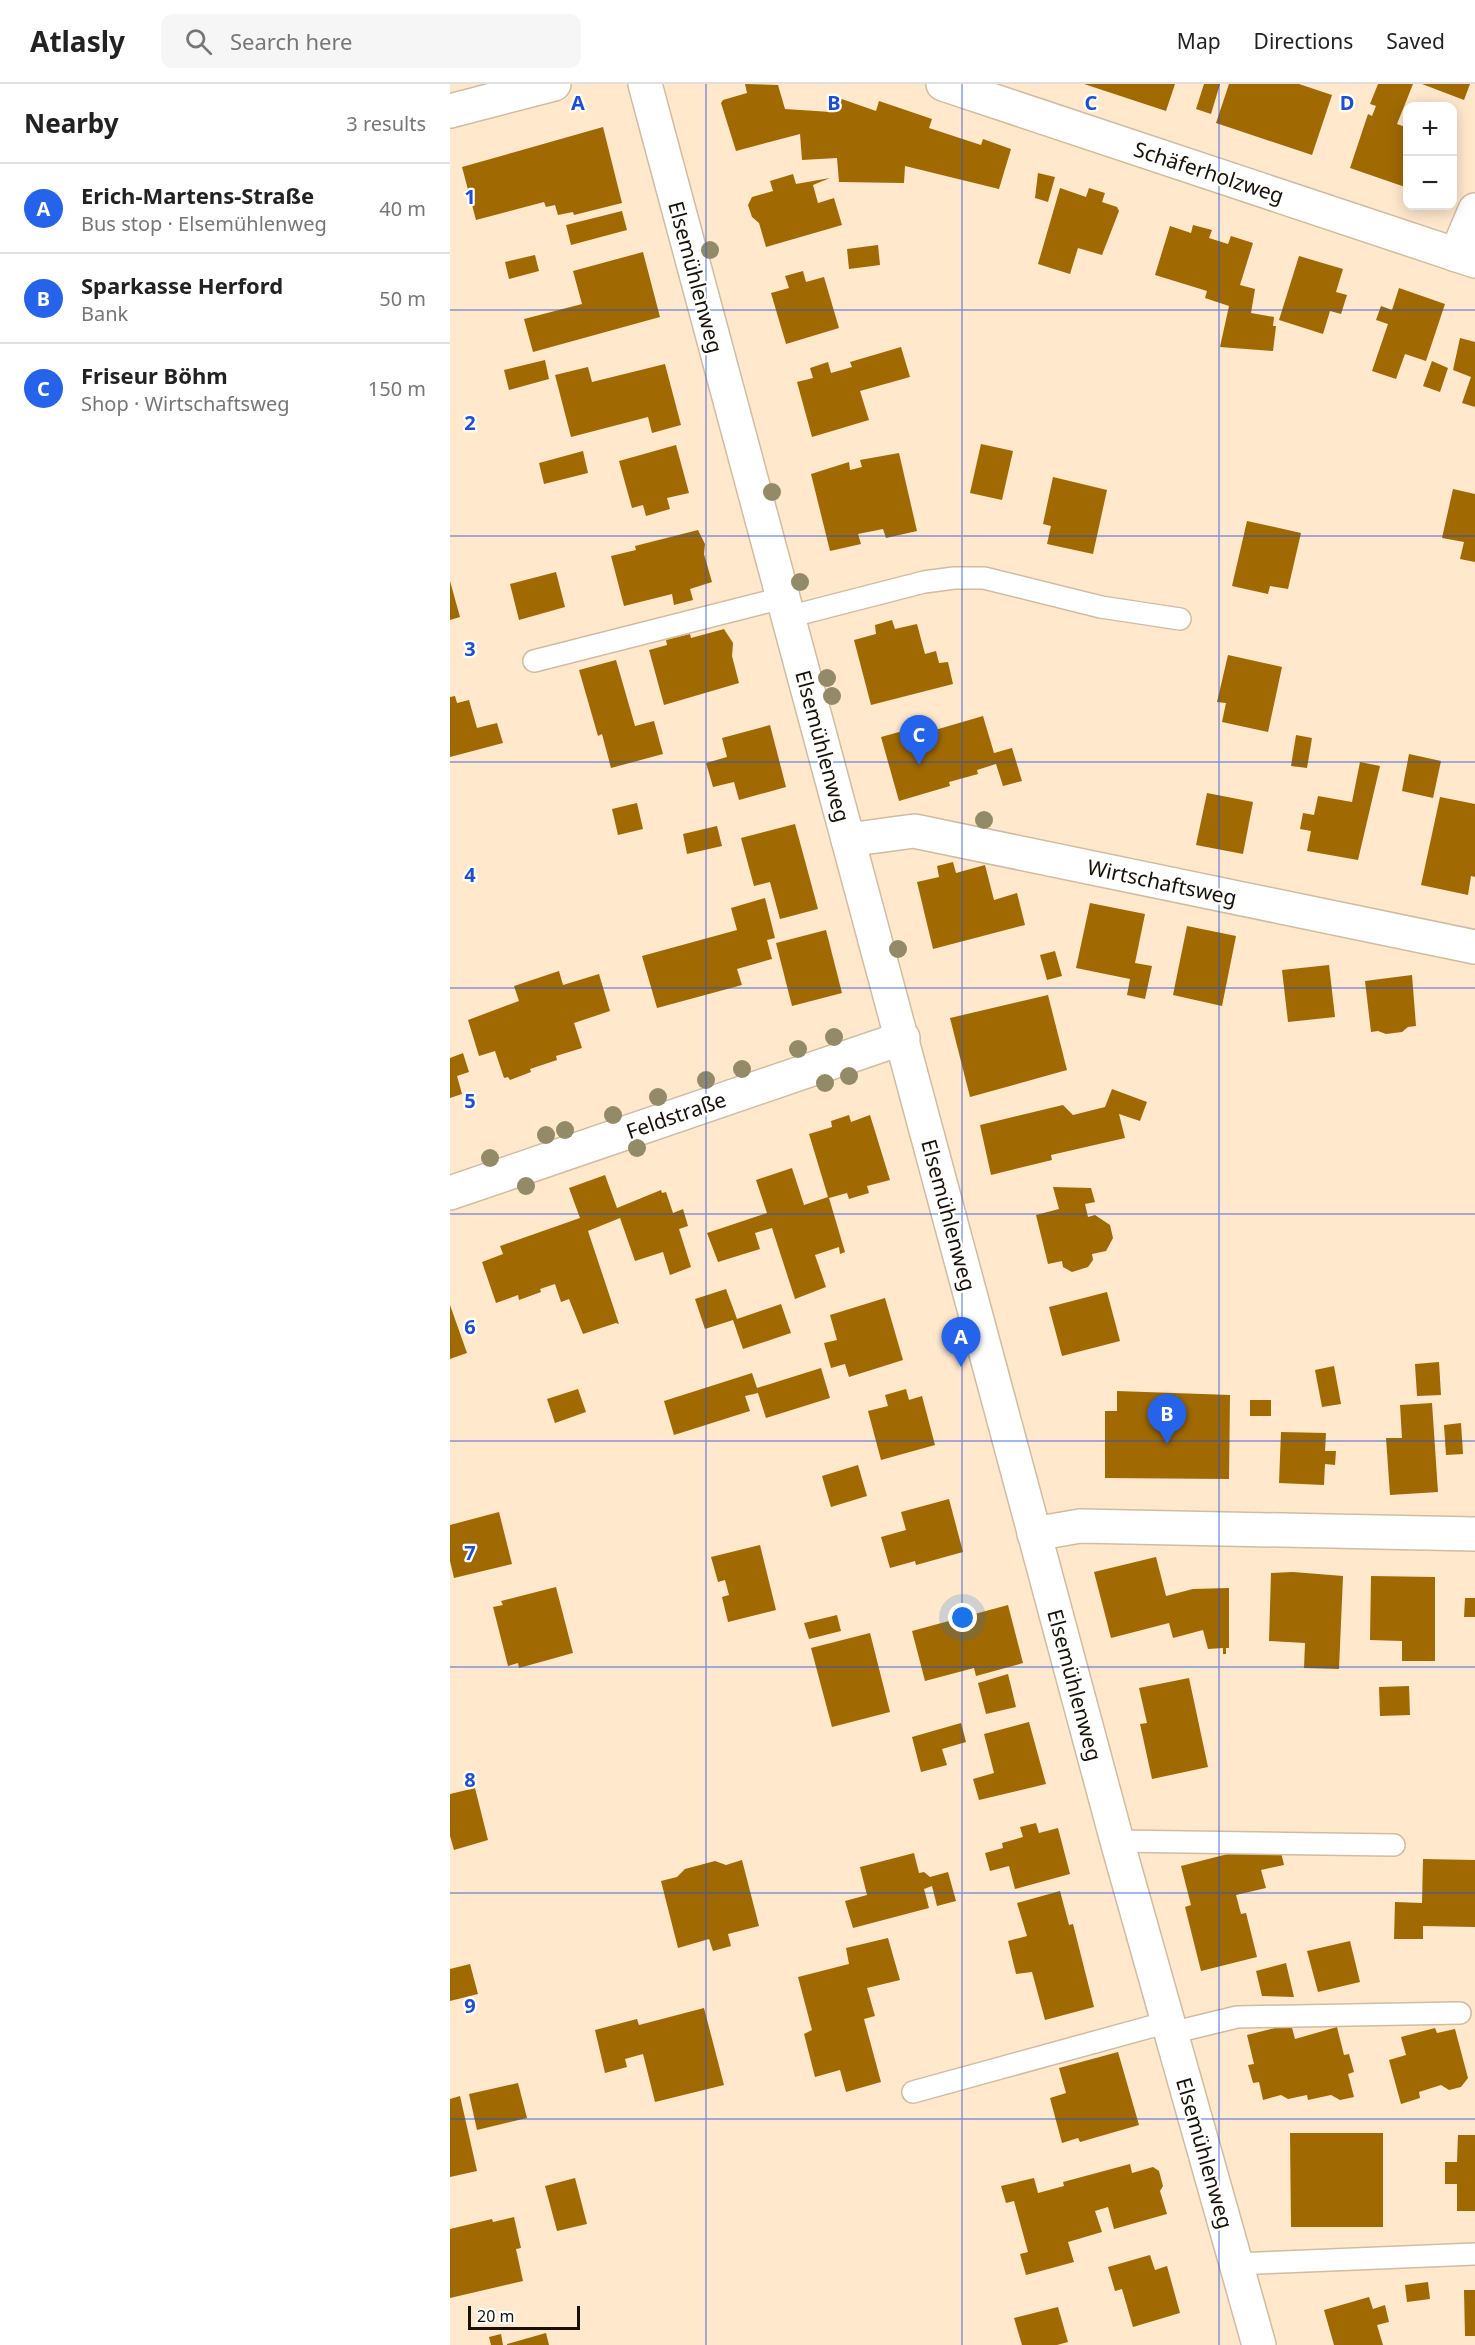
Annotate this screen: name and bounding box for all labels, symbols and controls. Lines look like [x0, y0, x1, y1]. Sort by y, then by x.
search box [161, 14, 581, 68]
text: Atlasly [30, 22, 125, 60]
icon: search [182, 25, 215, 58]
text: Search here [230, 26, 352, 56]
text: Map [1177, 27, 1221, 55]
text: Directions [1254, 27, 1353, 55]
text: Saved [1386, 27, 1445, 55]
text: A [571, 89, 585, 116]
text: B [827, 89, 841, 116]
text: C [1085, 89, 1098, 116]
text: D [1340, 89, 1354, 116]
map controls [1403, 102, 1457, 210]
button: + [1403, 102, 1457, 156]
text: Nearby [24, 105, 119, 141]
text: 3 results [346, 110, 426, 137]
street label: Schäferholzweg [1130, 135, 1288, 209]
button: − [1403, 156, 1457, 210]
text: Erich-Martens-Straße [81, 180, 314, 210]
text: 1 [464, 183, 476, 210]
text: A [37, 195, 50, 222]
text: 40 m [379, 195, 426, 222]
street label: Elsemühlenweg [662, 198, 730, 356]
text: Bus stop · Elsemühlenweg [81, 210, 327, 237]
text: Sparkasse Herford [81, 270, 283, 300]
text: B [37, 285, 50, 312]
text: 50 m [379, 285, 426, 312]
text: Bank [81, 300, 128, 327]
text: Friseur Böhm [81, 360, 228, 390]
text: C [37, 375, 50, 402]
text: 150 m [368, 375, 426, 402]
text: Shop · Wirtschaftsweg [81, 390, 289, 417]
text: 2 [464, 409, 476, 436]
text: 3 [464, 635, 476, 662]
street label: Elsemühlenweg [789, 667, 857, 825]
pin: C [900, 716, 938, 765]
street label: Wirtschaftsweg [1085, 852, 1239, 912]
text: 4 [464, 861, 476, 888]
street label: Feldstraße [622, 1085, 730, 1145]
text: 5 [464, 1087, 476, 1114]
street label: Elsemühlenweg [915, 1136, 983, 1294]
text: 6 [464, 1313, 476, 1340]
pin: A [942, 1318, 980, 1367]
pin: B [1148, 1394, 1186, 1444]
text: 7 [464, 1539, 476, 1566]
your location [948, 1603, 977, 1632]
street label: Elsemühlenweg [1041, 1606, 1109, 1764]
text: 8 [464, 1766, 476, 1793]
text: 9 [464, 1992, 476, 2019]
street label: Elsemühlenweg [1170, 2074, 1240, 2232]
scale bar [468, 2303, 580, 2330]
text: 20 m [477, 2305, 514, 2327]

